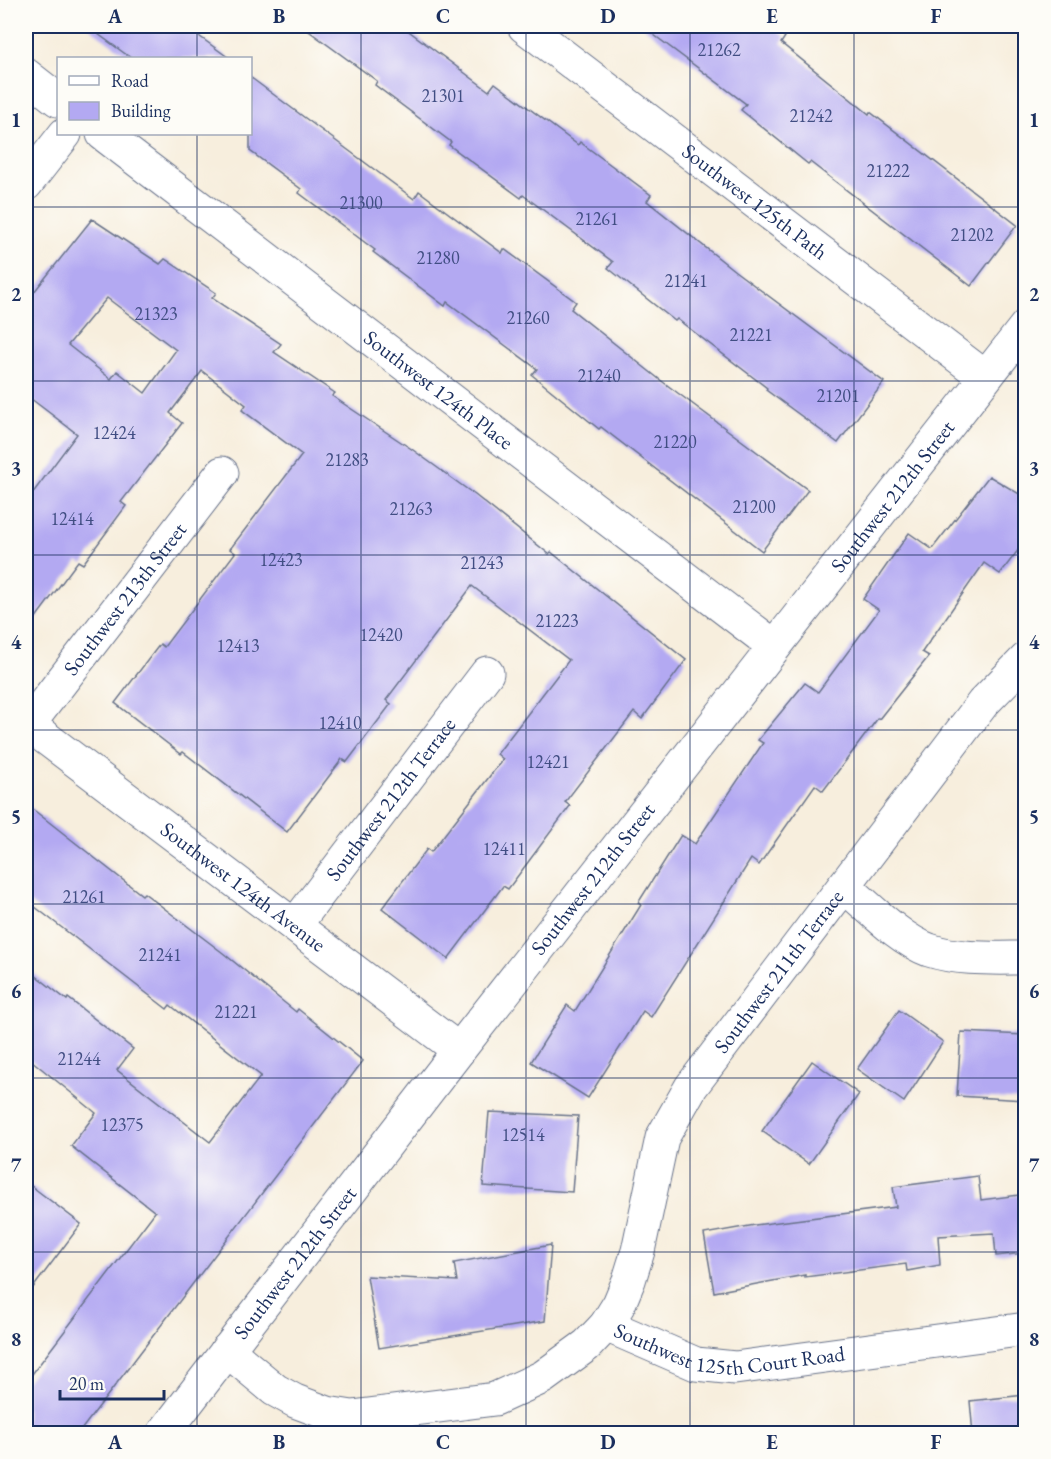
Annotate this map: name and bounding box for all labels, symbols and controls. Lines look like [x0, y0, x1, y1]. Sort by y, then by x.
text: A [107, 3, 123, 29]
text: B [273, 3, 285, 29]
text: C [436, 3, 450, 29]
text: D [600, 3, 616, 29]
text: E [766, 3, 778, 29]
text: F [931, 3, 942, 29]
house number: 21262 [697, 38, 741, 61]
legend [57, 57, 252, 135]
text: Road [111, 69, 150, 92]
house number: 21301 [421, 84, 465, 107]
text: Building [111, 99, 171, 122]
house number: 21242 [789, 104, 833, 127]
text: 1 [11, 107, 21, 133]
text: 1 [1029, 107, 1039, 133]
street label: Southwest 125th Path [677, 137, 833, 265]
house number: 21222 [866, 159, 910, 182]
house number: 21300 [339, 191, 383, 214]
house number: 21261 [575, 207, 619, 230]
house number: 21202 [950, 223, 994, 246]
house number: 21280 [416, 246, 460, 269]
house number: 21241 [664, 269, 708, 292]
text: 2 [11, 281, 22, 307]
text: 2 [1029, 281, 1040, 307]
house number: 21323 [134, 302, 178, 325]
house number: 21260 [506, 306, 550, 329]
house number: 21221 [729, 323, 773, 346]
street label: Southwest 124th Place [359, 324, 519, 455]
house number: 21240 [577, 364, 621, 387]
house number: 21201 [816, 384, 860, 407]
street label: Southwest 212th Street [824, 414, 960, 578]
house number: 12424 [92, 421, 136, 444]
house number: 21220 [653, 430, 697, 453]
house number: 21283 [325, 448, 369, 471]
text: 3 [11, 455, 21, 481]
text: 3 [1029, 455, 1039, 481]
house number: 21200 [732, 495, 776, 518]
house number: 21263 [389, 497, 433, 520]
house number: 12414 [50, 507, 94, 530]
street label: Southwest 213th Street [57, 516, 192, 681]
house number: 12423 [259, 548, 303, 571]
house number: 21243 [460, 551, 504, 574]
house number: 21223 [535, 609, 579, 632]
house number: 12420 [359, 623, 403, 646]
text: 4 [11, 629, 22, 655]
text: 4 [1029, 629, 1040, 655]
house number: 12413 [216, 634, 260, 657]
house number: 12410 [318, 711, 362, 734]
street label: Southwest 212th Terrace [319, 712, 461, 886]
house number: 12421 [526, 750, 570, 773]
street label: Southwest 212th Street [525, 797, 661, 960]
text: 5 [11, 803, 21, 829]
text: 5 [1029, 803, 1039, 829]
street label: Southwest 124th Avenue [155, 815, 331, 958]
house number: 12411 [482, 837, 526, 860]
street label: Southwest 211th Terrace [708, 884, 849, 1058]
house number: 21261 [62, 885, 106, 908]
house number: 21241 [138, 943, 182, 966]
text: 6 [11, 978, 22, 1004]
text: 6 [1029, 978, 1040, 1004]
house number: 21221 [214, 1000, 258, 1023]
house number: 21244 [57, 1047, 101, 1070]
house number: 12375 [100, 1113, 144, 1136]
house number: 12514 [501, 1123, 545, 1146]
text: 7 [11, 1152, 22, 1178]
text: 7 [1029, 1152, 1040, 1178]
street label: Southwest 212th Street [227, 1180, 362, 1345]
street label: Southwest 125th Court Road [610, 1316, 847, 1381]
text: 8 [11, 1326, 21, 1352]
text: 8 [1029, 1326, 1039, 1352]
scale bar [60, 1363, 164, 1401]
text: 20 m [69, 1372, 104, 1395]
text: A [107, 1429, 123, 1455]
text: B [273, 1429, 285, 1455]
text: C [436, 1429, 450, 1455]
text: D [600, 1429, 616, 1455]
text: E [766, 1429, 778, 1455]
text: F [931, 1429, 942, 1455]

